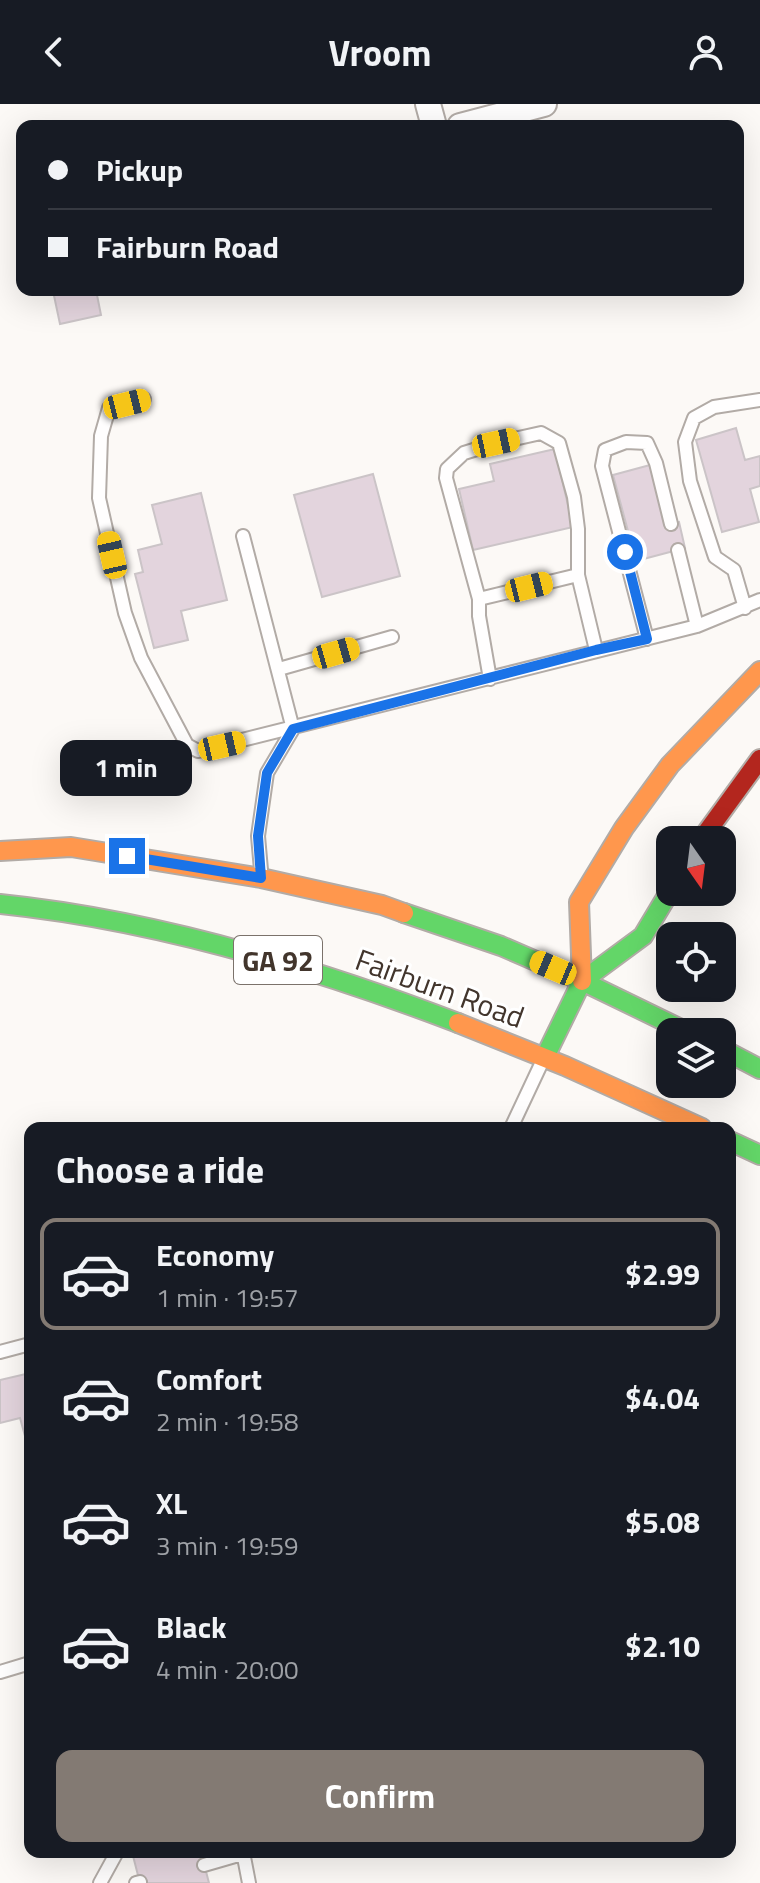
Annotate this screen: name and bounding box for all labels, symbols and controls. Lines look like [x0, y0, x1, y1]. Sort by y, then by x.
text: Vroom [329, 25, 431, 80]
icon: back [32, 30, 76, 74]
icon: person [684, 30, 728, 74]
text: Pickup [96, 147, 183, 193]
text: Fairburn Road [96, 224, 279, 270]
car [101, 387, 153, 421]
car [470, 426, 522, 460]
car [95, 529, 129, 581]
route start [607, 534, 643, 570]
car [503, 570, 555, 604]
car [310, 635, 362, 671]
car [196, 729, 248, 763]
callout: 1 min [61, 740, 193, 796]
text: 1 min [94, 748, 158, 787]
north arrow [656, 826, 736, 906]
map controls [656, 826, 736, 1098]
route end [109, 838, 145, 874]
button: locate [656, 922, 736, 1002]
road number: GA 92 [234, 936, 322, 984]
street label: Fairburn Road [349, 936, 531, 1040]
car [526, 948, 580, 988]
button: layers [656, 1018, 736, 1098]
text: Choose a ride [56, 1142, 264, 1197]
text: Economy [156, 1232, 274, 1278]
icon: car [60, 1238, 132, 1310]
text: $2.99 [625, 1251, 700, 1297]
text: 1 min · 19:57 [156, 1278, 299, 1317]
text: Comfort [156, 1356, 262, 1402]
icon: car [60, 1362, 132, 1434]
text: $4.04 [625, 1375, 700, 1421]
text: 2 min · 19:58 [156, 1402, 299, 1441]
text: XL [156, 1480, 187, 1526]
icon: car [60, 1486, 132, 1558]
text: $5.08 [625, 1499, 700, 1545]
text: 3 min · 19:59 [156, 1526, 299, 1565]
text: Black [156, 1604, 227, 1650]
icon: car [60, 1610, 132, 1682]
text: $2.10 [625, 1623, 700, 1669]
text: 4 min · 20:00 [156, 1650, 299, 1689]
button: Confirm [56, 1750, 704, 1842]

